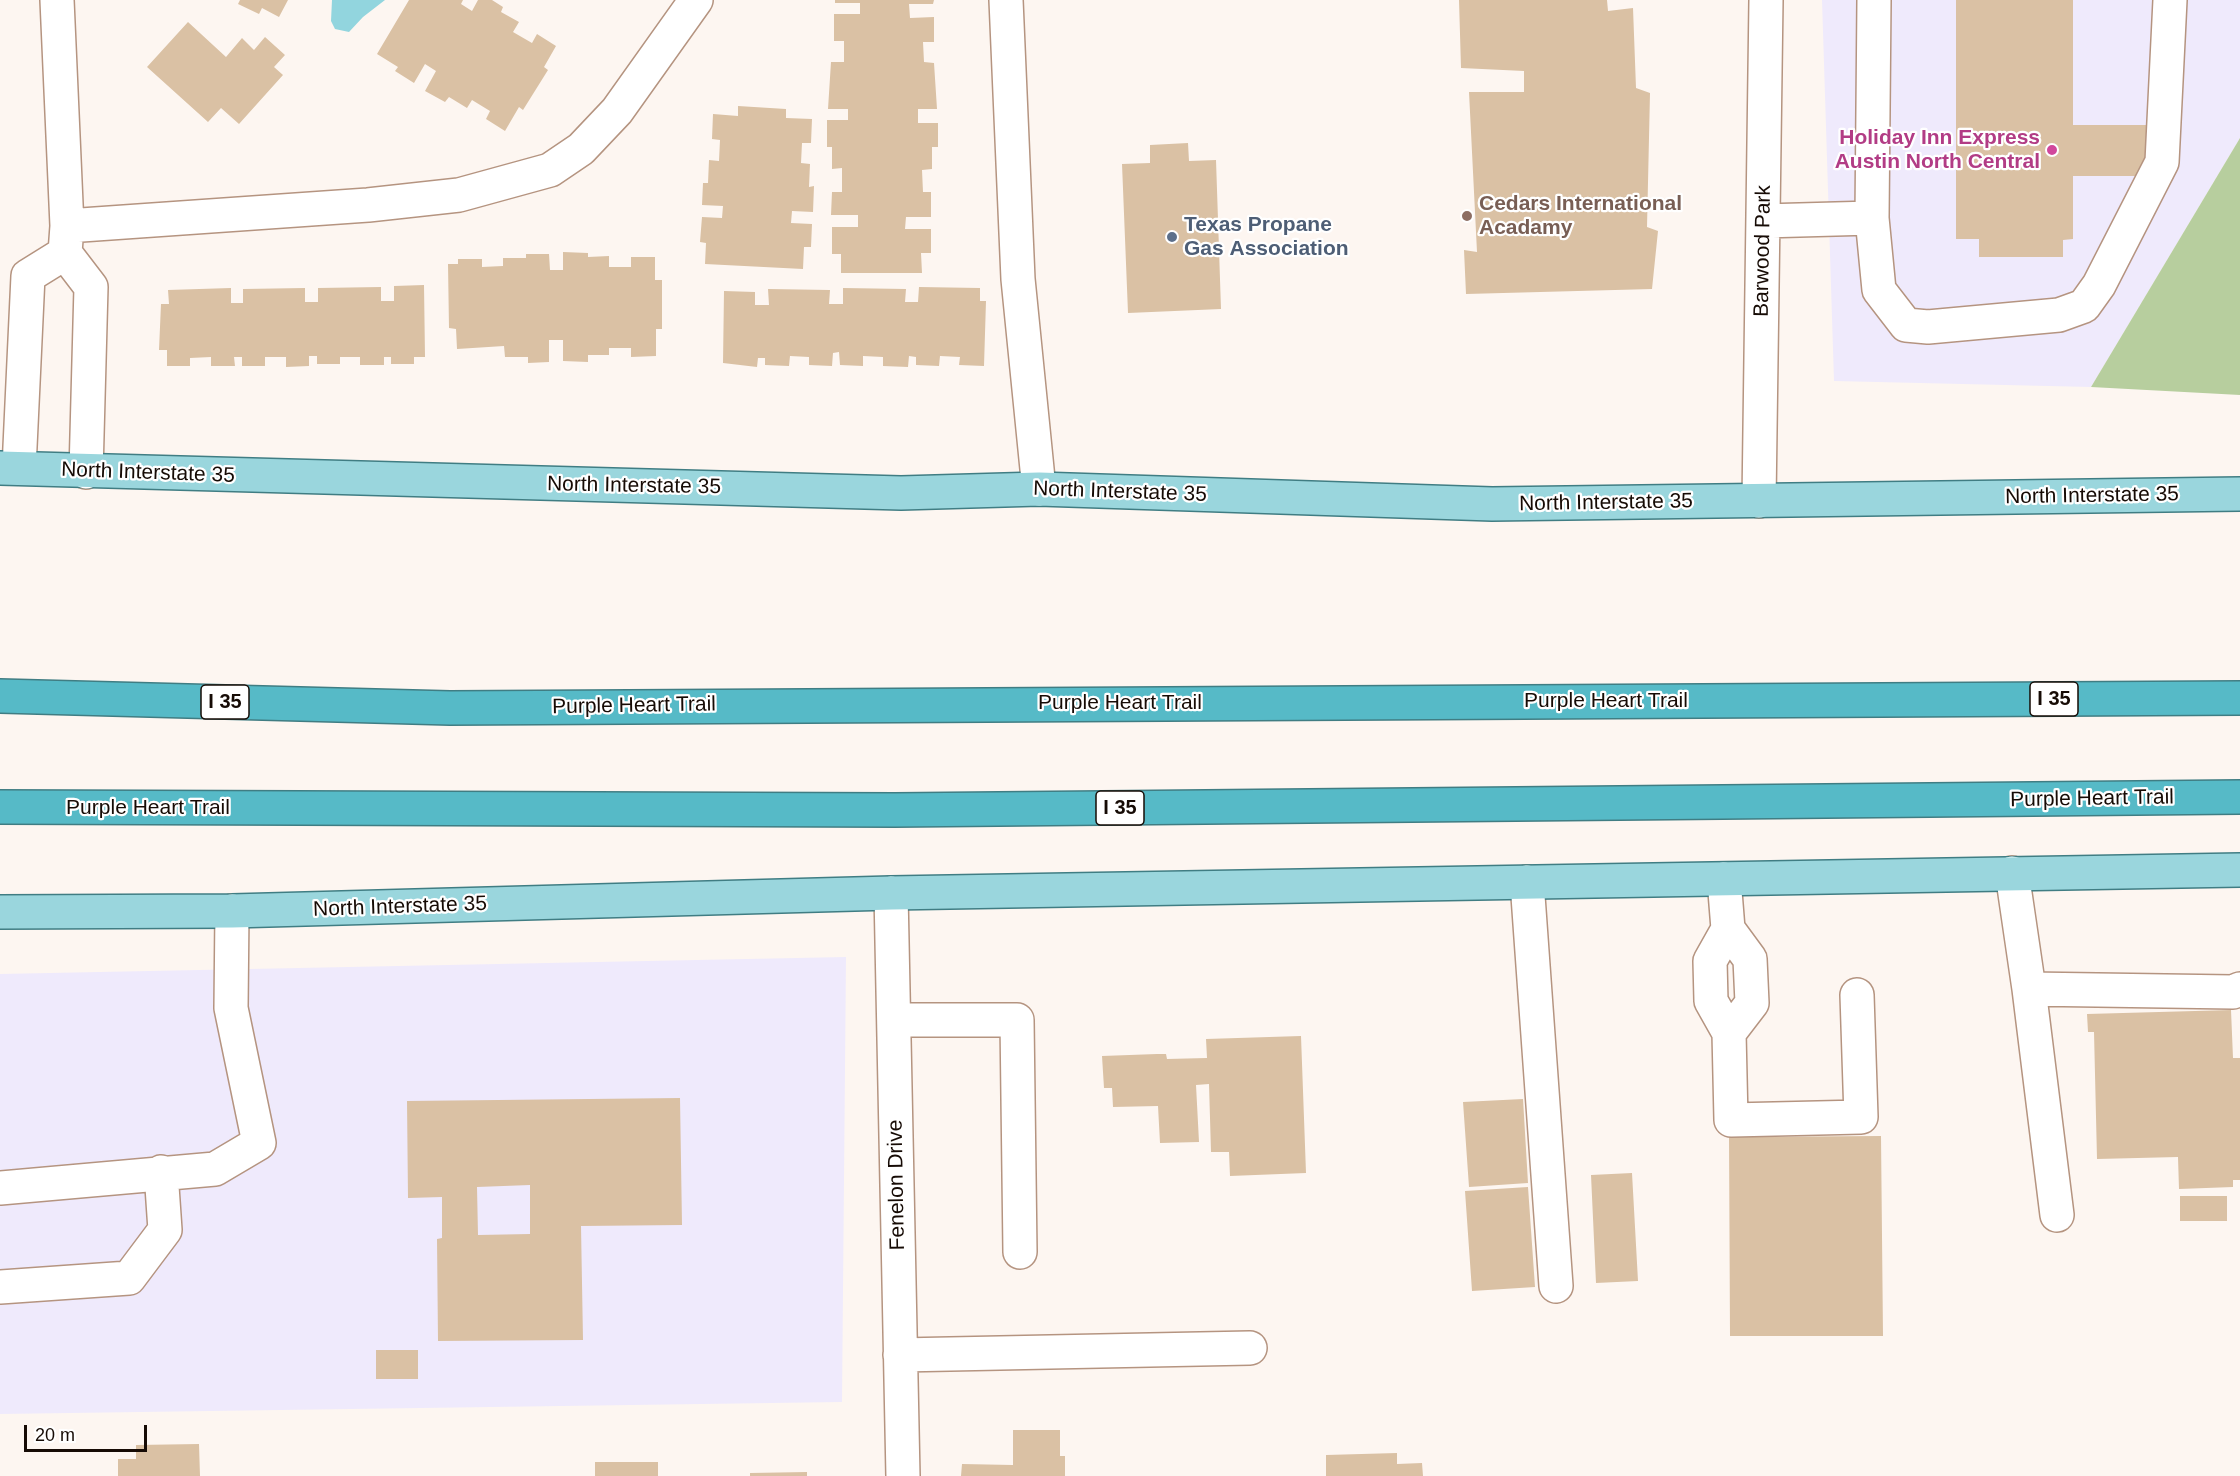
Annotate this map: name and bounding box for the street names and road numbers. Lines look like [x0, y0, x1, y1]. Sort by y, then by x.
street label: Barwood Park [1749, 185, 1777, 317]
street label: North Interstate 35 [61, 457, 235, 489]
street label: North Interstate 35 [547, 472, 721, 500]
street label: North Interstate 35 [1033, 476, 1207, 508]
street label: North Interstate 35 [2005, 482, 2179, 510]
street label: North Interstate 35 [1519, 489, 1693, 517]
road number: I 35 [2030, 682, 2078, 716]
road number: I 35 [201, 685, 249, 719]
street label: Purple Heart Trail [1524, 688, 1688, 714]
street label: Purple Heart Trail [1038, 690, 1202, 716]
street label: Purple Heart Trail [552, 692, 716, 720]
street label: Purple Heart Trail [2010, 785, 2174, 813]
road number: I 35 [1096, 791, 1144, 825]
street label: Purple Heart Trail [66, 795, 230, 821]
street label: North Interstate 35 [313, 891, 487, 923]
street label: Fenelon Drive [883, 1119, 911, 1251]

